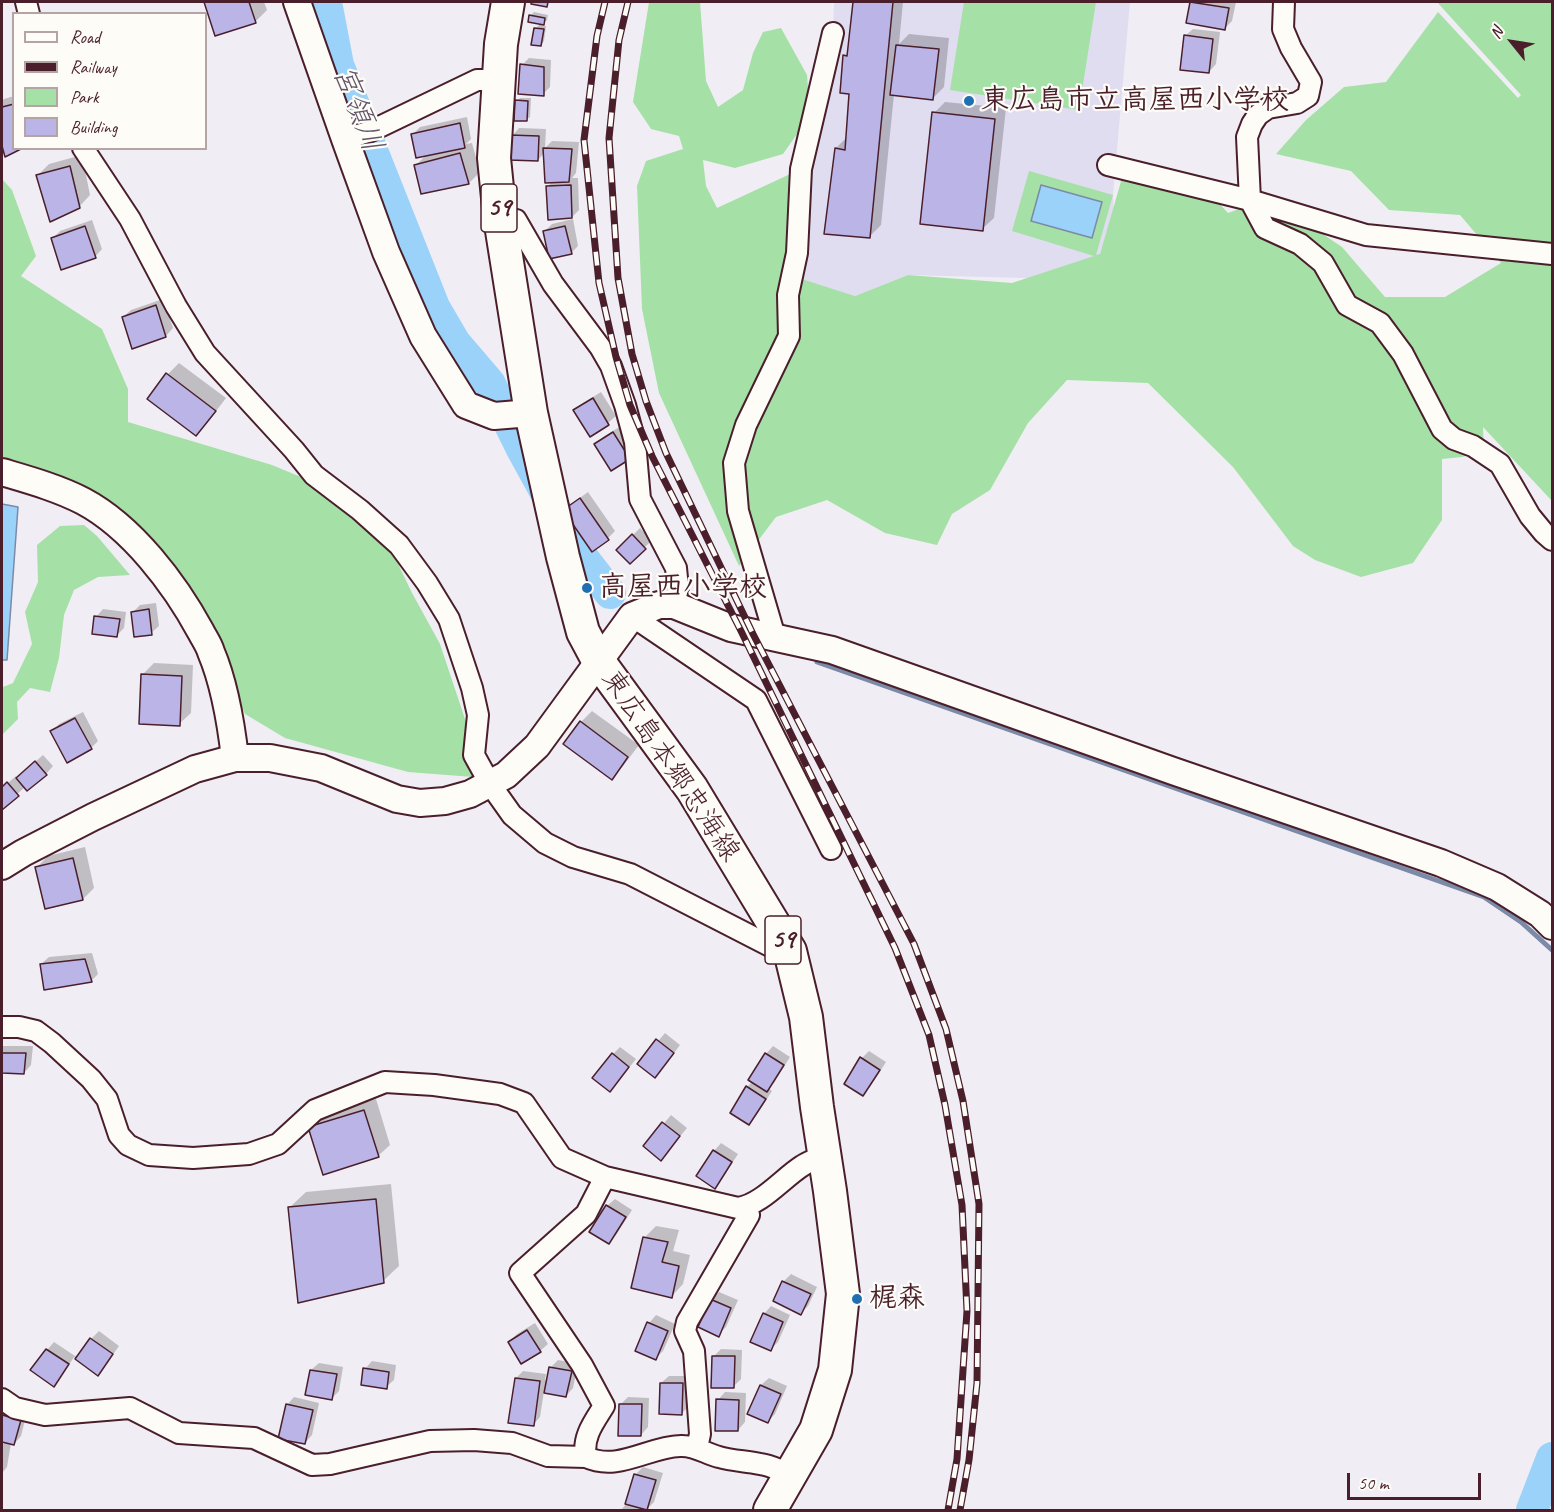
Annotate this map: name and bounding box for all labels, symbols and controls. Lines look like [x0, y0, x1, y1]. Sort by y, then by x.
legend [12, 12, 207, 150]
north arrow [1482, 12, 1542, 72]
text: N [1485, 24, 1508, 42]
text: Road [70, 26, 100, 48]
text: Railway [70, 56, 117, 78]
water label: 宮領川 [324, 61, 390, 157]
place label: 東広島市立高屋西小学校 [981, 84, 1289, 118]
text: Park [70, 86, 99, 108]
marker: 東広島市立高屋西小学校 [962, 94, 976, 108]
text: Building [70, 116, 117, 138]
road number: 59 [481, 184, 517, 232]
place label: 高屋西小学校 [599, 571, 767, 605]
marker: 高屋西小学校 [580, 581, 594, 595]
street label: 東広島本郷忠海線 [593, 664, 747, 868]
road number: 59 [765, 916, 801, 964]
place label: 梶森 [869, 1282, 925, 1316]
marker: 梶森 [850, 1292, 864, 1306]
scale bar [1350, 1461, 1484, 1499]
text: 50 m [1358, 1472, 1389, 1494]

